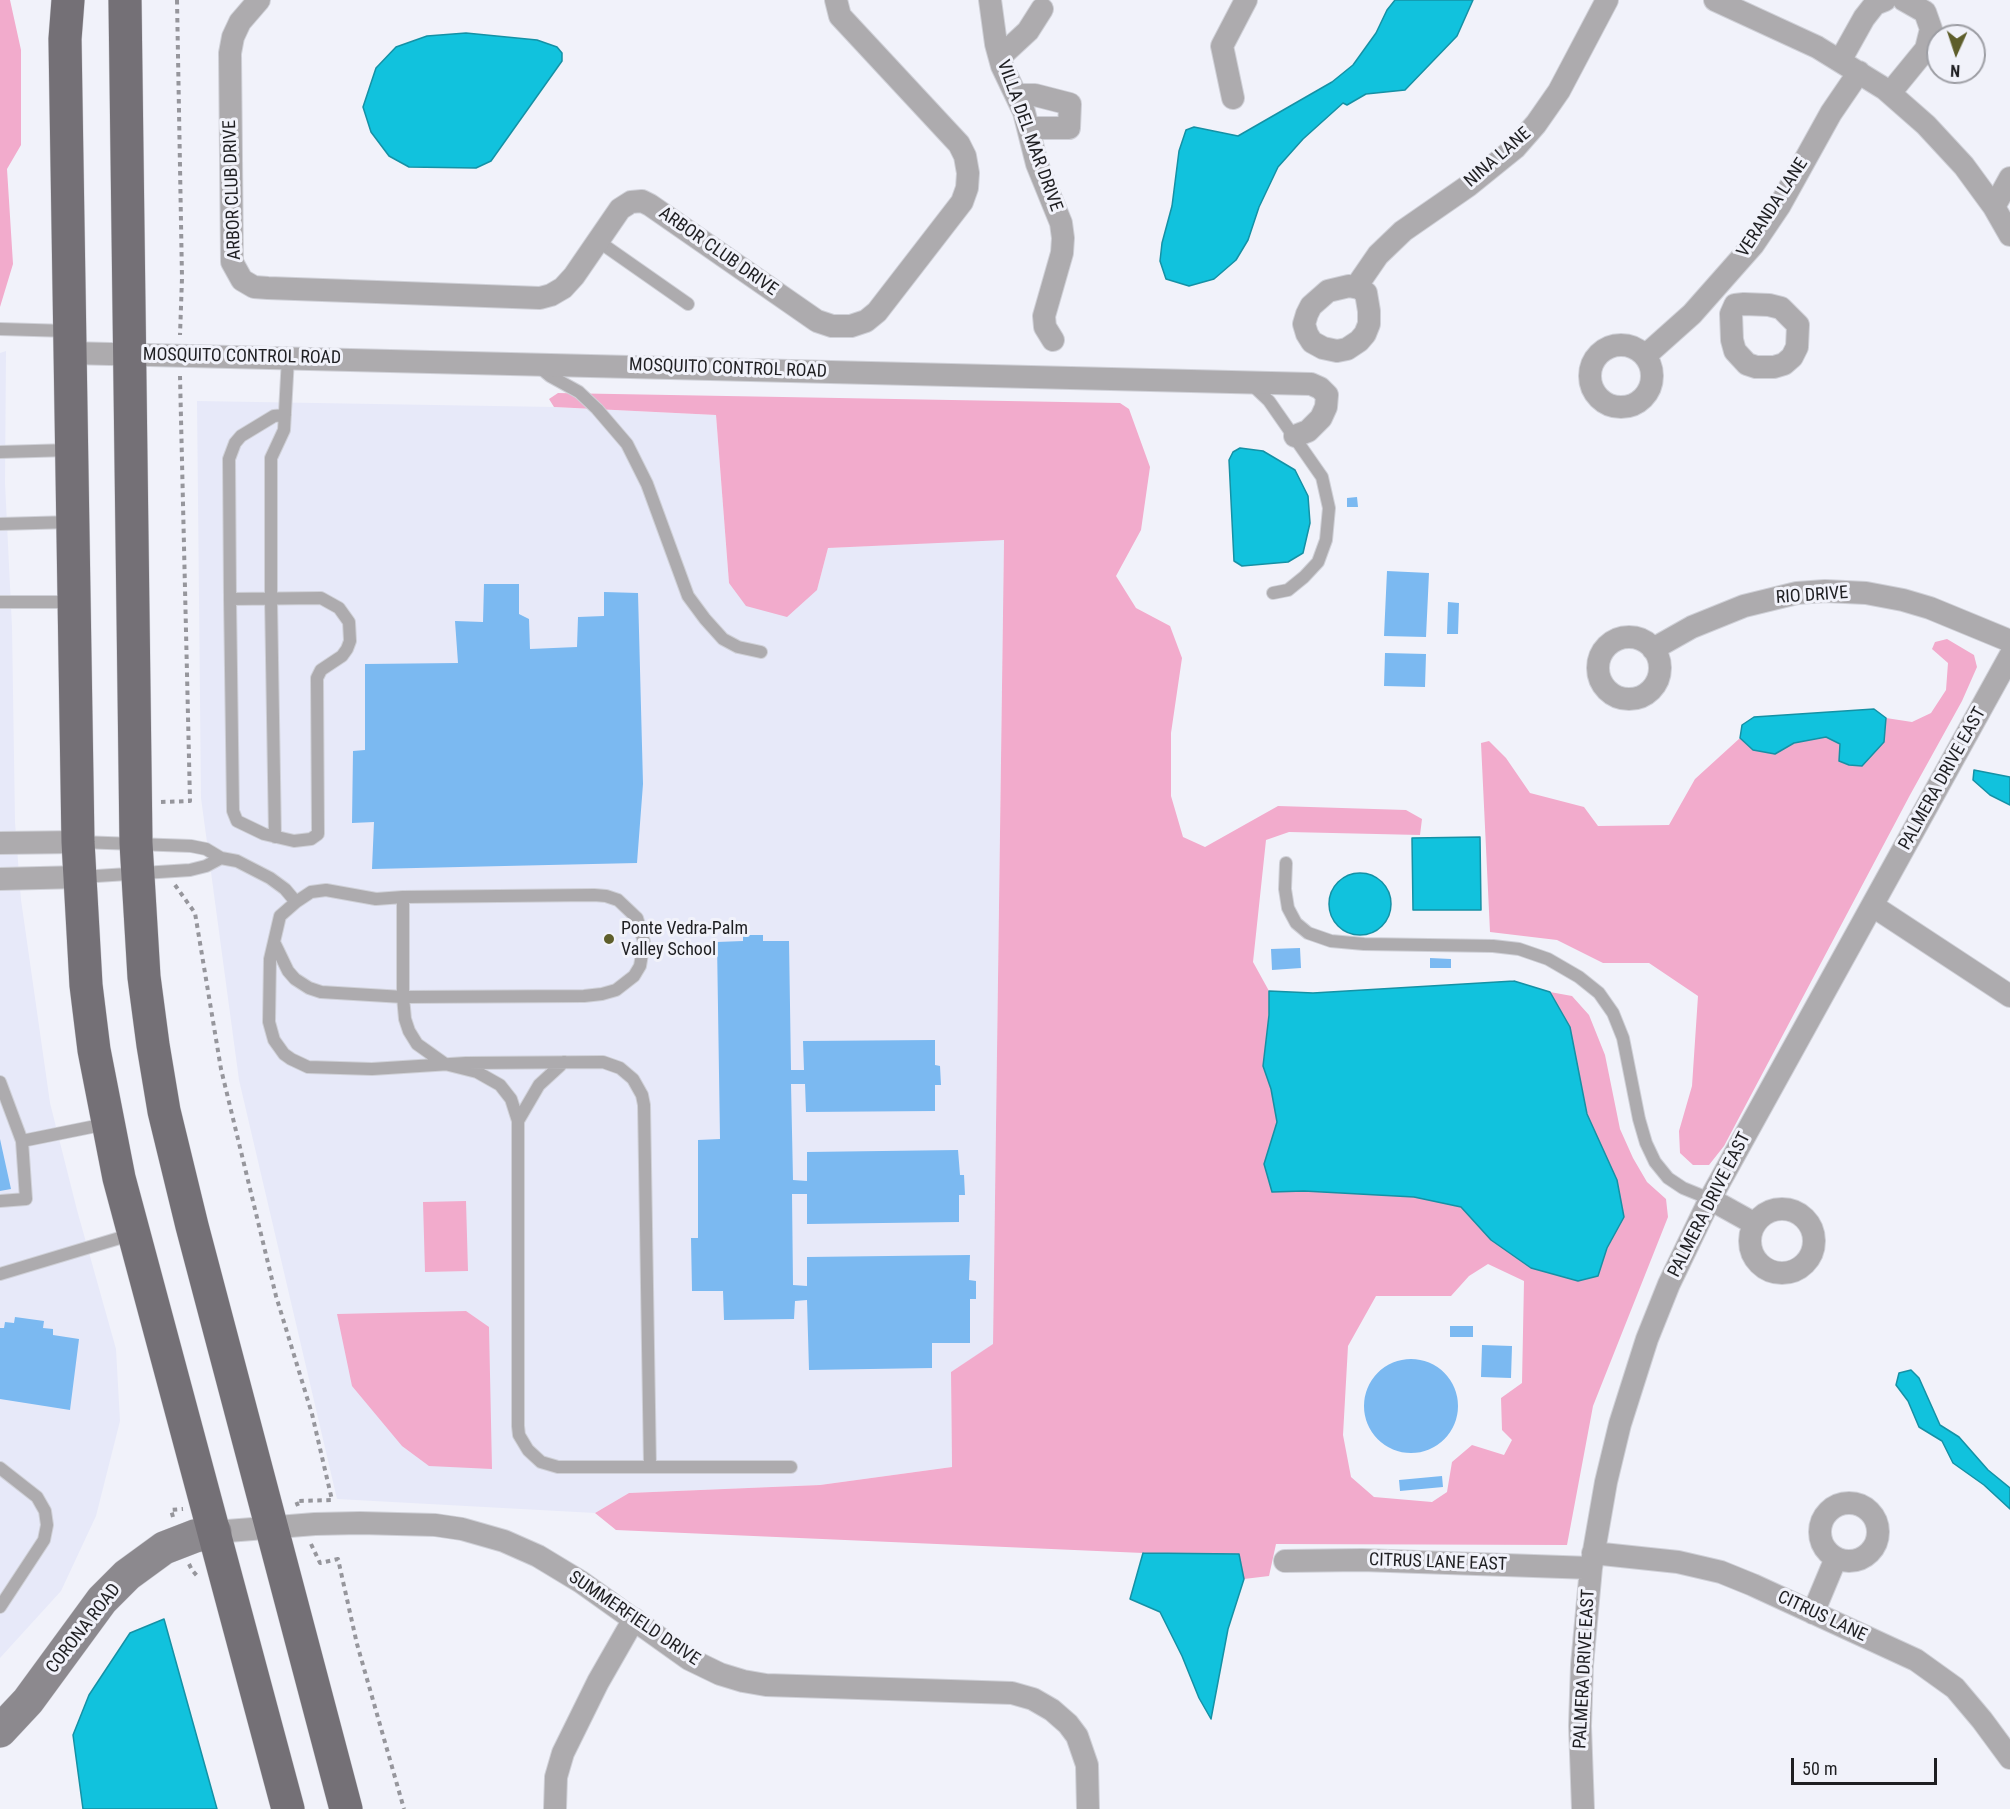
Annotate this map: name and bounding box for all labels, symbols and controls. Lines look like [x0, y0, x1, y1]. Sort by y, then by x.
north arrow [1926, 24, 1986, 84]
street label: VILLA DEL MAR DRIVE [992, 57, 1066, 215]
text: N [1950, 61, 1961, 80]
street label: ARBOR CLUB DRIVE [220, 120, 246, 260]
street label: NINA LANE [1460, 123, 1536, 193]
street label: VERANDA LANE [1733, 154, 1813, 262]
street label: ARBOR CLUB DRIVE [654, 203, 782, 301]
street label: MOSQUITO CONTROL ROAD [143, 344, 341, 370]
street label: MOSQUITO CONTROL ROAD [629, 355, 827, 383]
street label: RIO DRIVE [1775, 583, 1849, 609]
street label: PALMERA DRIVE EAST [1895, 704, 1991, 854]
place label: Ponte Vedra-Palm Valley School [621, 918, 748, 960]
marker: Ponte Vedra-Palm Valley School [602, 932, 616, 946]
street label: PALMERA DRIVE EAST [1664, 1129, 1756, 1281]
street label: CITRUS LANE EAST [1369, 1550, 1507, 1576]
street label: SUMMERFIELD DRIVE [564, 1567, 704, 1671]
street label: CORONA ROAD [42, 1580, 126, 1678]
street label: CITRUS LANE [1774, 1587, 1870, 1647]
street label: PALMERA DRIVE EAST [1570, 1589, 1600, 1749]
scale bar [1794, 1746, 1940, 1784]
text: 50 m [1802, 1758, 1837, 1779]

